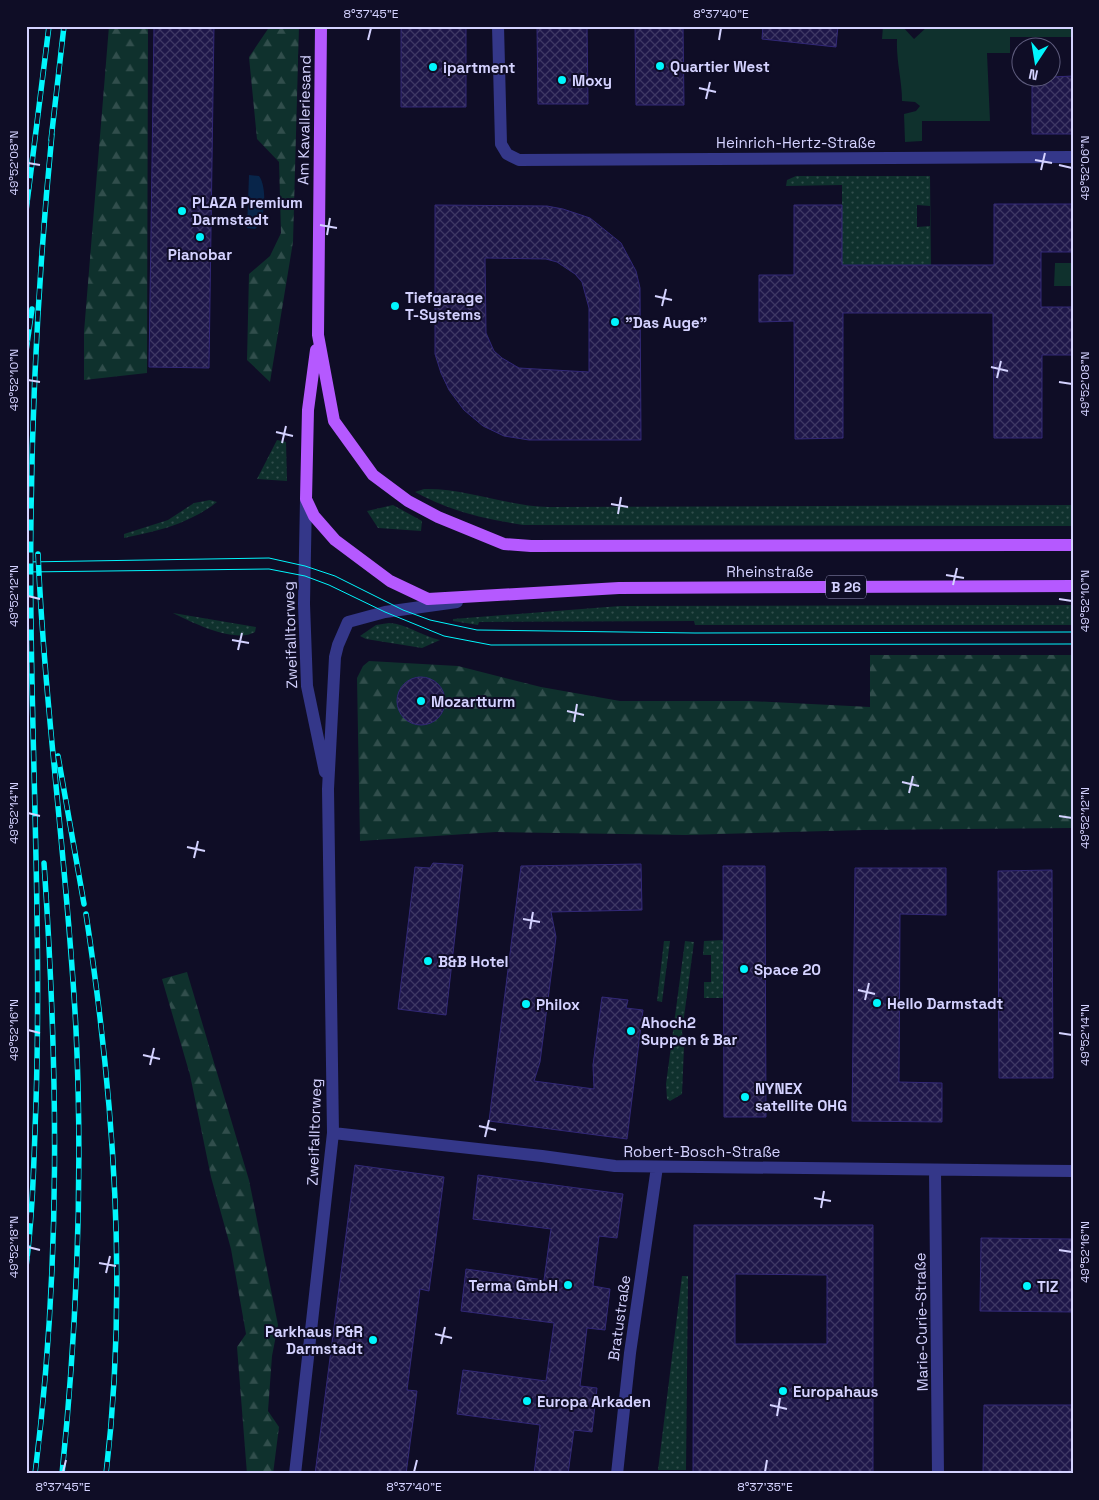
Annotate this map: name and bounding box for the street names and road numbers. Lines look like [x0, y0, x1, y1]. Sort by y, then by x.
street label: Am Kavalleriesand [293, 55, 315, 185]
street label: Heinrich-Hertz-Straße [716, 133, 876, 152]
street label: Rheinstraße [726, 562, 814, 581]
road number: B 26 [826, 576, 866, 598]
street label: Zweifalltorweg [279, 581, 301, 689]
street label: Zweifalltorweg [303, 1078, 325, 1186]
street label: Robert-Bosch-Straße [624, 1142, 781, 1161]
street label: Marie-Curie-Straße [910, 1252, 932, 1392]
street label: Bratustraße [604, 1274, 634, 1362]

